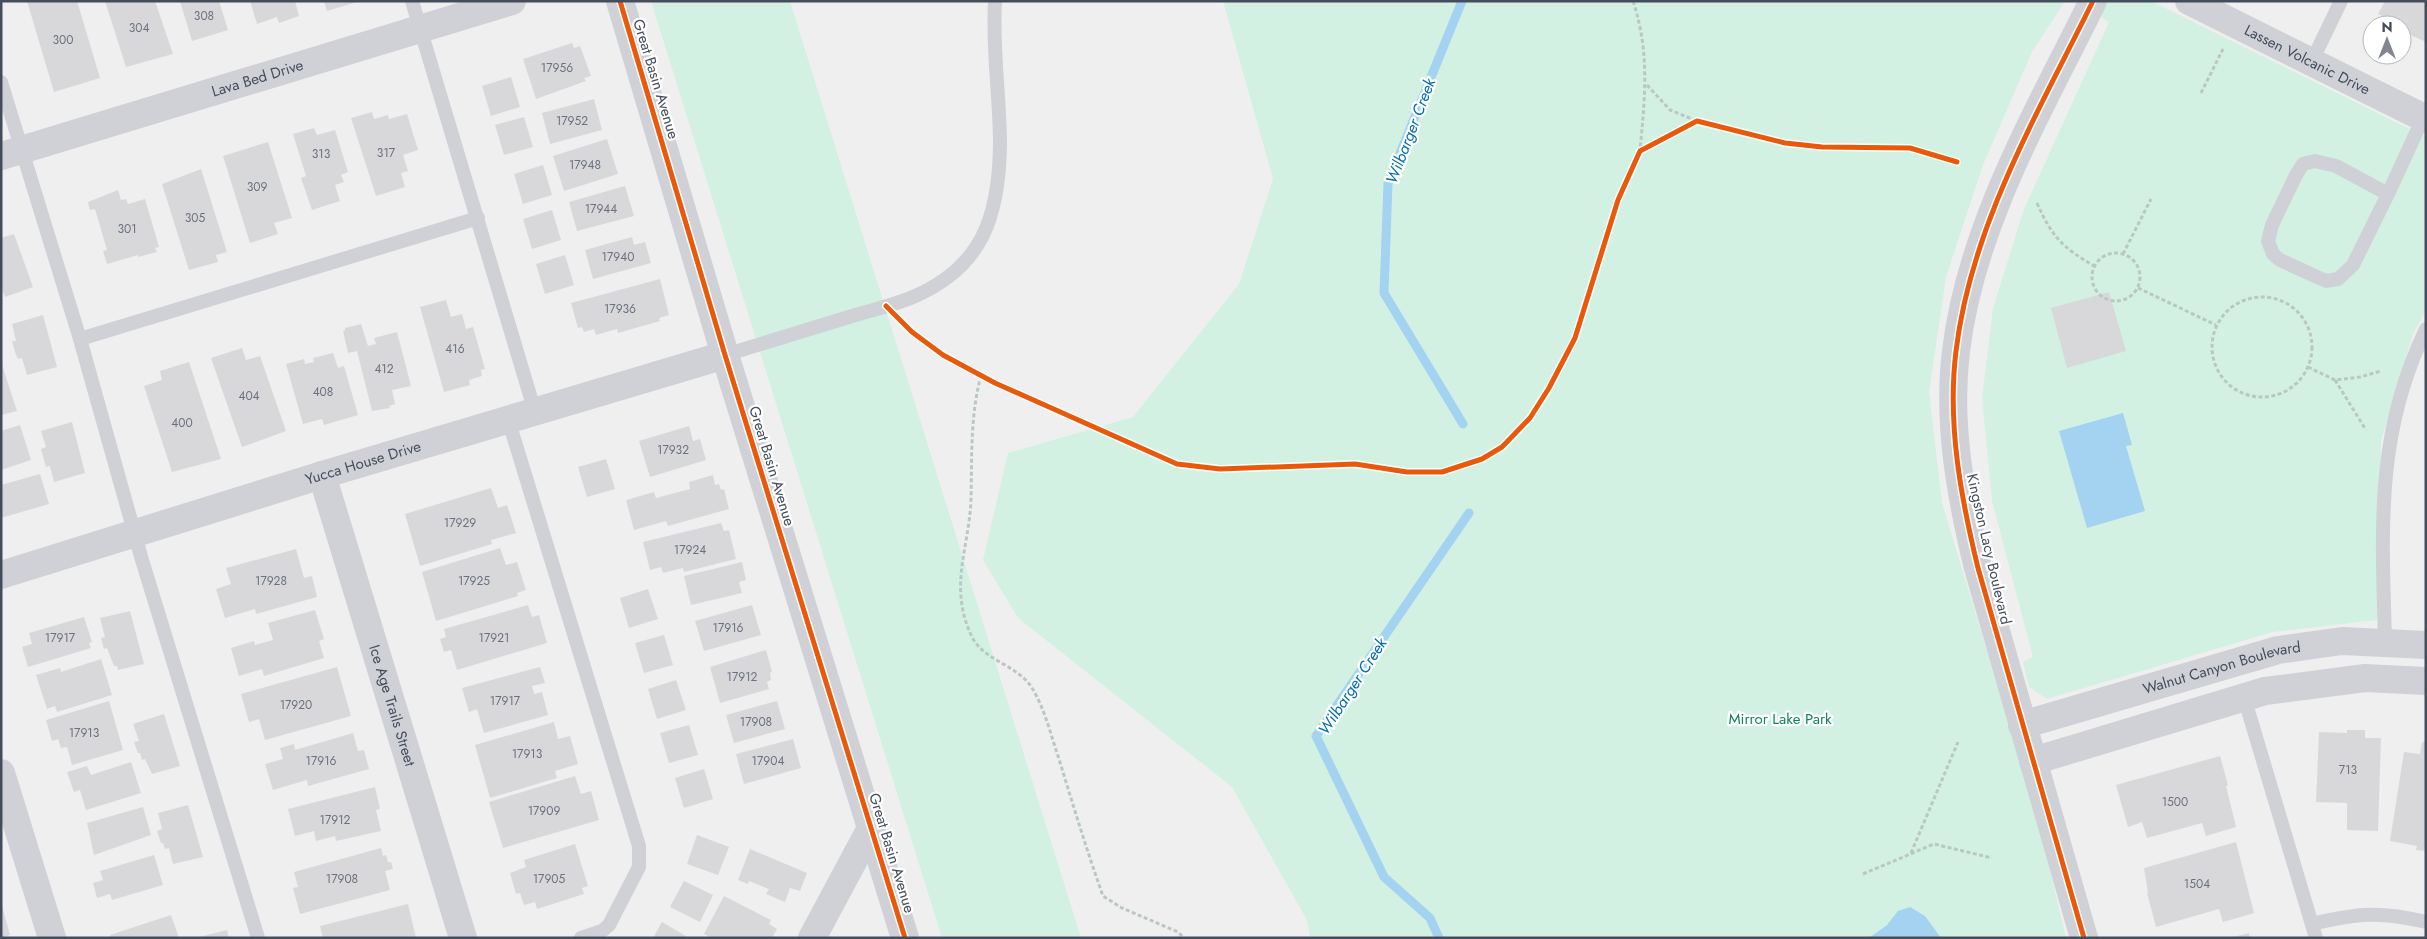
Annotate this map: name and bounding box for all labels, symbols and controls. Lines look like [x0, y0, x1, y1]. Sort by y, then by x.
house number: 308 [194, 7, 214, 25]
north arrow [2362, 15, 2412, 65]
street label: Great Basin Avenue [627, 16, 685, 142]
text: N [2381, 17, 2393, 37]
house number: 304 [129, 19, 149, 37]
street label: Lassen Volcanic Drive [2241, 19, 2374, 101]
house number: 300 [53, 31, 73, 49]
street label: Lava Bed Drive [209, 54, 306, 102]
house number: 17956 [541, 59, 573, 77]
water label: Wilbarger Creek [1380, 74, 1442, 187]
house number: 17952 [556, 112, 588, 130]
house number: 317 [377, 144, 396, 162]
house number: 313 [312, 145, 331, 163]
house number: 17948 [569, 156, 601, 174]
house number: 309 [247, 178, 267, 196]
house number: 17944 [585, 200, 617, 218]
house number: 305 [185, 209, 205, 227]
house number: 301 [117, 220, 137, 238]
house number: 17940 [602, 248, 634, 266]
house number: 17936 [604, 300, 636, 318]
house number: 416 [445, 340, 465, 358]
house number: 412 [374, 360, 394, 378]
house number: 408 [313, 383, 333, 401]
house number: 404 [238, 387, 260, 405]
street label: Great Basin Avenue [743, 403, 801, 529]
house number: 400 [171, 414, 193, 432]
street label: Yucca House Drive [302, 435, 424, 491]
house number: 17932 [657, 441, 689, 459]
street label: Kingston Lacy Boulevard [1961, 471, 2017, 627]
house number: 17929 [444, 514, 476, 532]
house number: 17924 [674, 541, 706, 559]
house number: 17928 [255, 572, 287, 590]
house number: 17925 [458, 572, 490, 590]
house number: 17916 [713, 619, 744, 637]
house number: 17917 [45, 629, 76, 647]
house number: 17921 [479, 629, 509, 647]
water label: Wilbarger Creek [1312, 632, 1393, 739]
street label: Walnut Canyon Boulevard [2140, 636, 2302, 700]
street label: Ice Age Trails Street [363, 642, 421, 769]
house number: 17912 [727, 668, 758, 686]
house number: 17917 [490, 692, 521, 710]
house number: 17920 [280, 696, 312, 714]
park label: Mirror Lake Park [1728, 708, 1832, 730]
house number: 17908 [740, 713, 772, 731]
house number: 17913 [69, 724, 100, 742]
house number: 17913 [512, 745, 543, 763]
house number: 17916 [306, 752, 337, 770]
house number: 17904 [752, 752, 784, 770]
house number: 713 [2339, 761, 2358, 779]
street label: Great Basin Avenue [863, 790, 921, 916]
house number: 1500 [2162, 793, 2188, 811]
house number: 17909 [528, 802, 560, 820]
house number: 17912 [320, 811, 351, 829]
house number: 17908 [326, 870, 358, 888]
house number: 17905 [533, 870, 566, 888]
house number: 1504 [2184, 875, 2210, 893]

